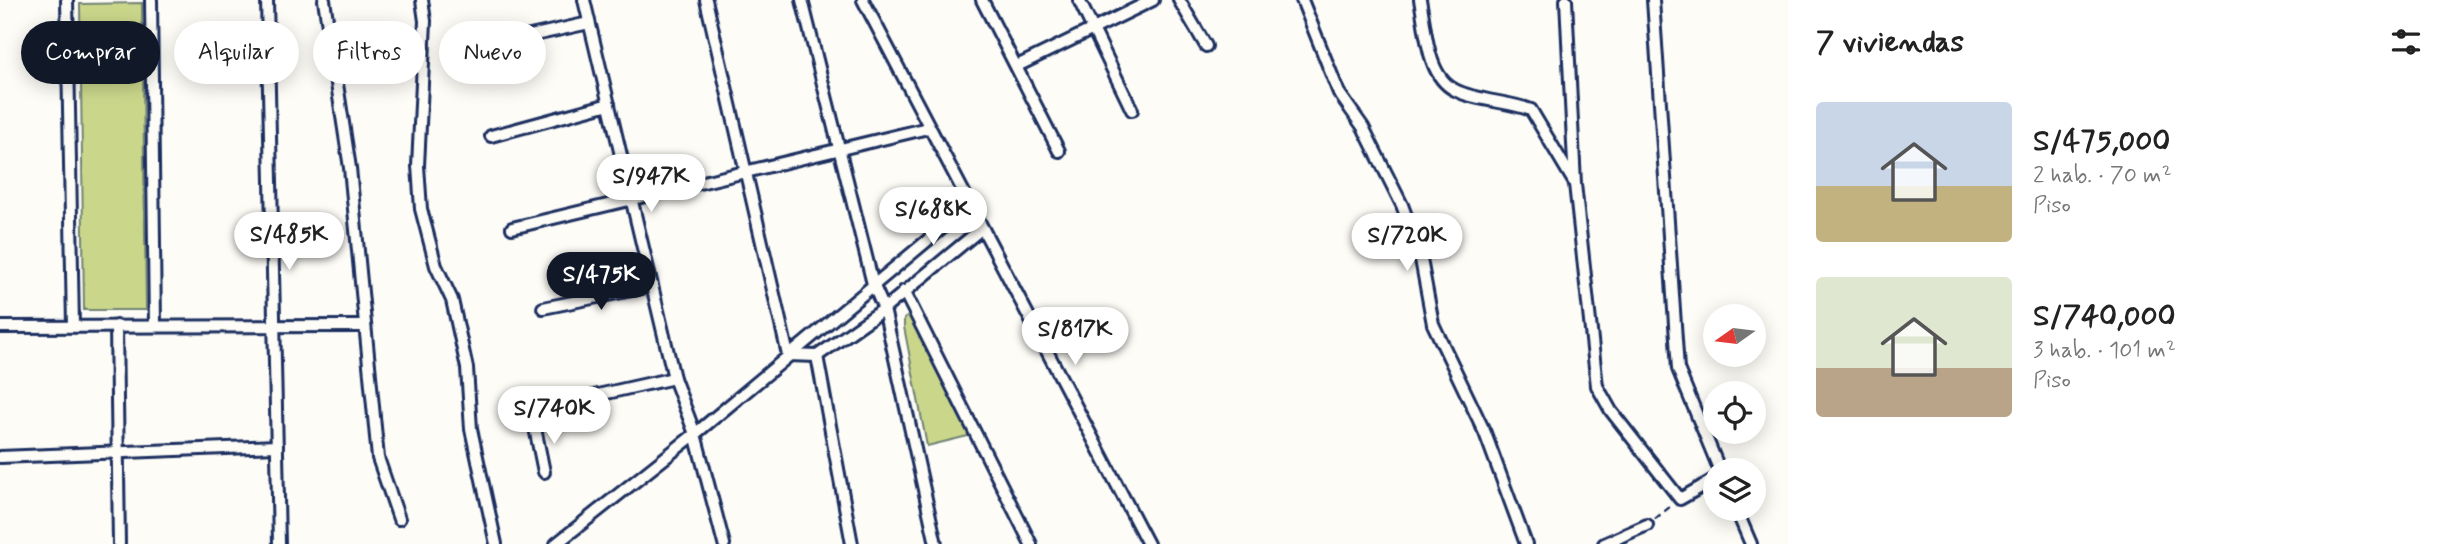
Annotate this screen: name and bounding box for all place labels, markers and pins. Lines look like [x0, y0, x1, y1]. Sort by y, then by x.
pin: S/947K [594, 154, 708, 214]
pin: S/688K [876, 188, 990, 247]
pin: S/485K [232, 212, 346, 272]
pin: S/720K [1350, 214, 1464, 273]
pin: S/475K [544, 252, 658, 312]
pin: S/817K [1018, 308, 1132, 367]
pin: S/740K [497, 386, 611, 446]

